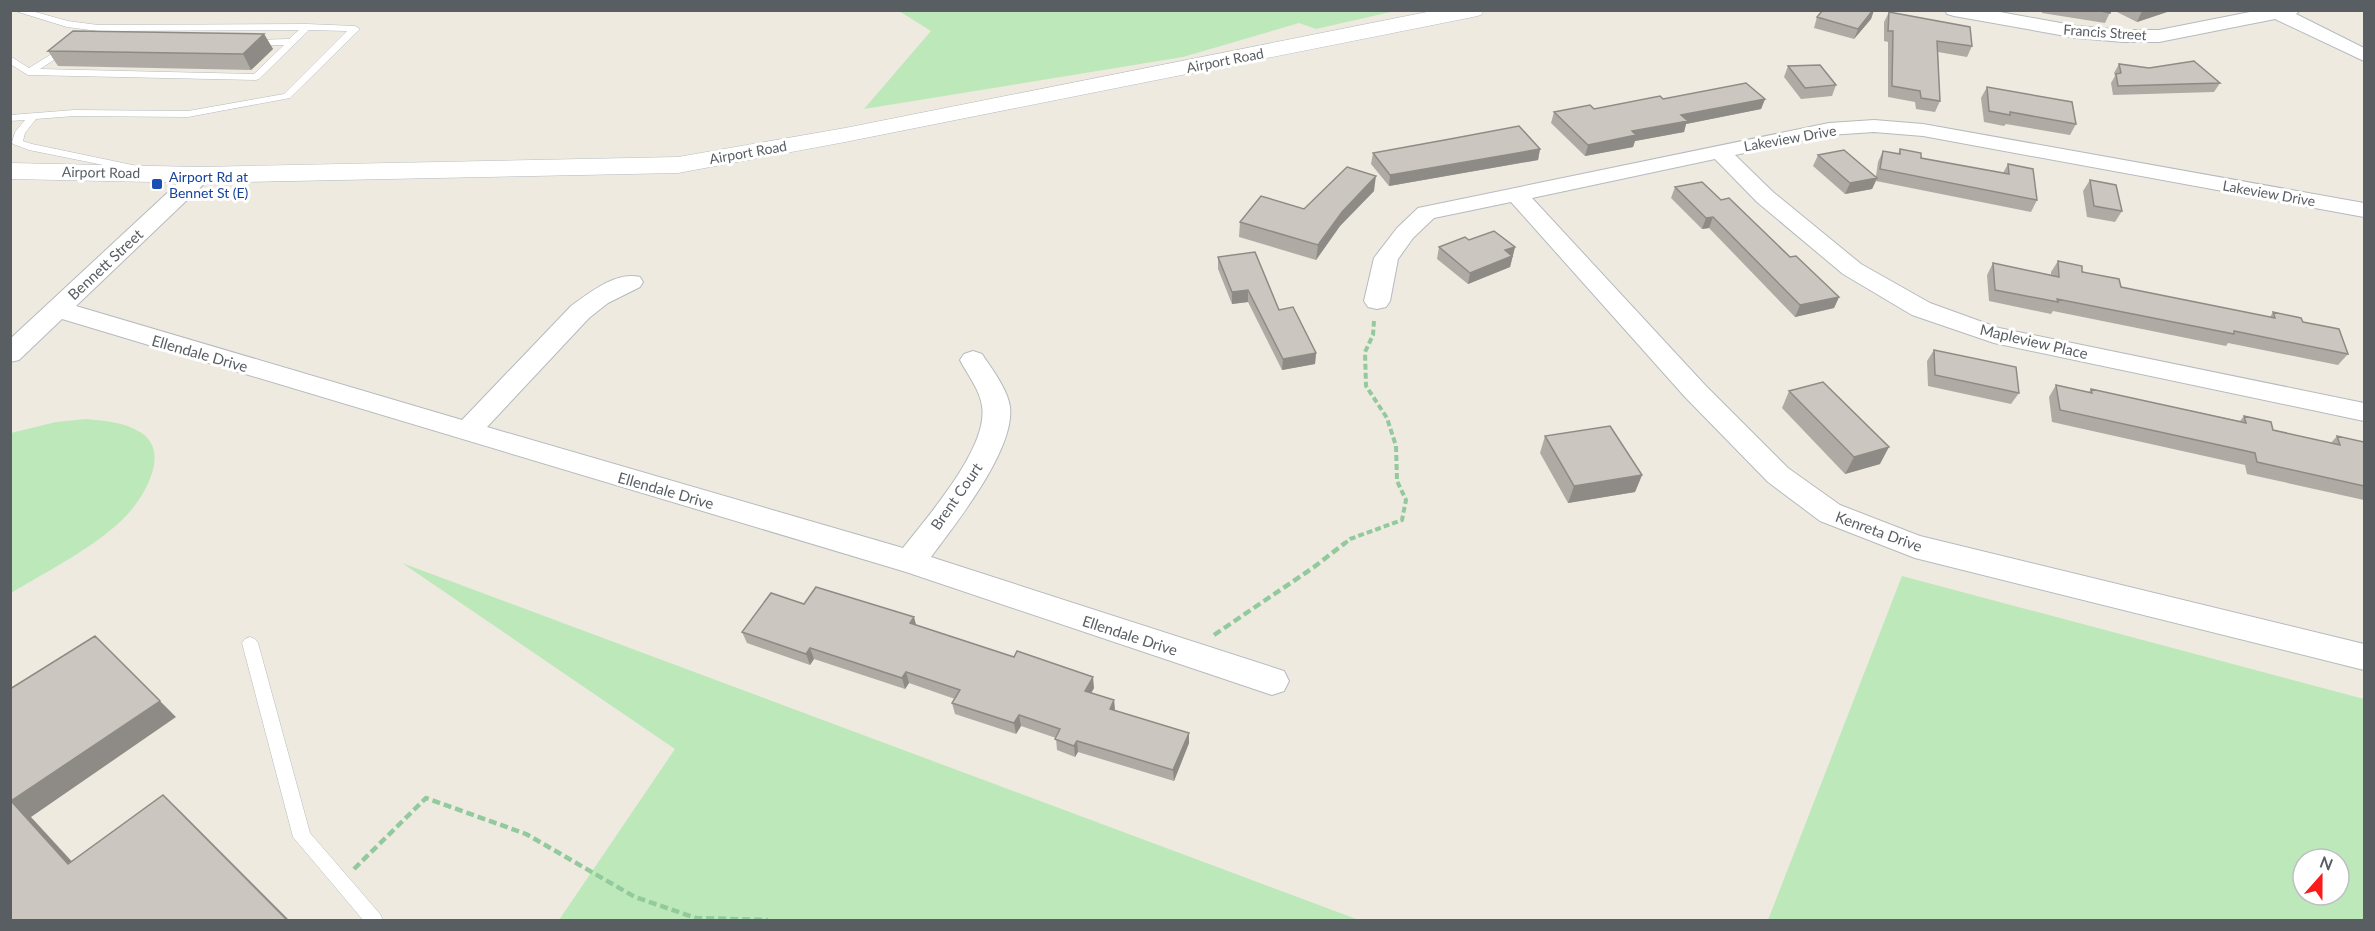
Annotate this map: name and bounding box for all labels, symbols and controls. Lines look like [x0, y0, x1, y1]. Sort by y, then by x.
street label: Francis Street [2063, 21, 2147, 43]
street label: Airport Road [1185, 44, 1265, 76]
street label: Lakeview Drive [1742, 121, 1838, 155]
street label: Airport Road [708, 137, 788, 167]
street label: Airport Road [62, 163, 140, 181]
place label: Airport Rd at Bennet St (E) [169, 168, 249, 201]
street label: Lakeview Drive [2221, 176, 2317, 210]
marker: Airport Rd at Bennet St (E) [150, 177, 164, 191]
street label: Bennett Street [64, 224, 147, 303]
street label: Mapleview Place [1978, 320, 2090, 362]
street label: Ellendale Drive [150, 331, 250, 375]
street label: Brent Court [926, 459, 986, 533]
street label: Ellendale Drive [616, 468, 716, 512]
street label: Kenreta Drive [1833, 507, 1925, 555]
street label: Ellendale Drive [1080, 611, 1180, 659]
north arrow [2291, 847, 2351, 907]
text: N [2317, 851, 2336, 874]

